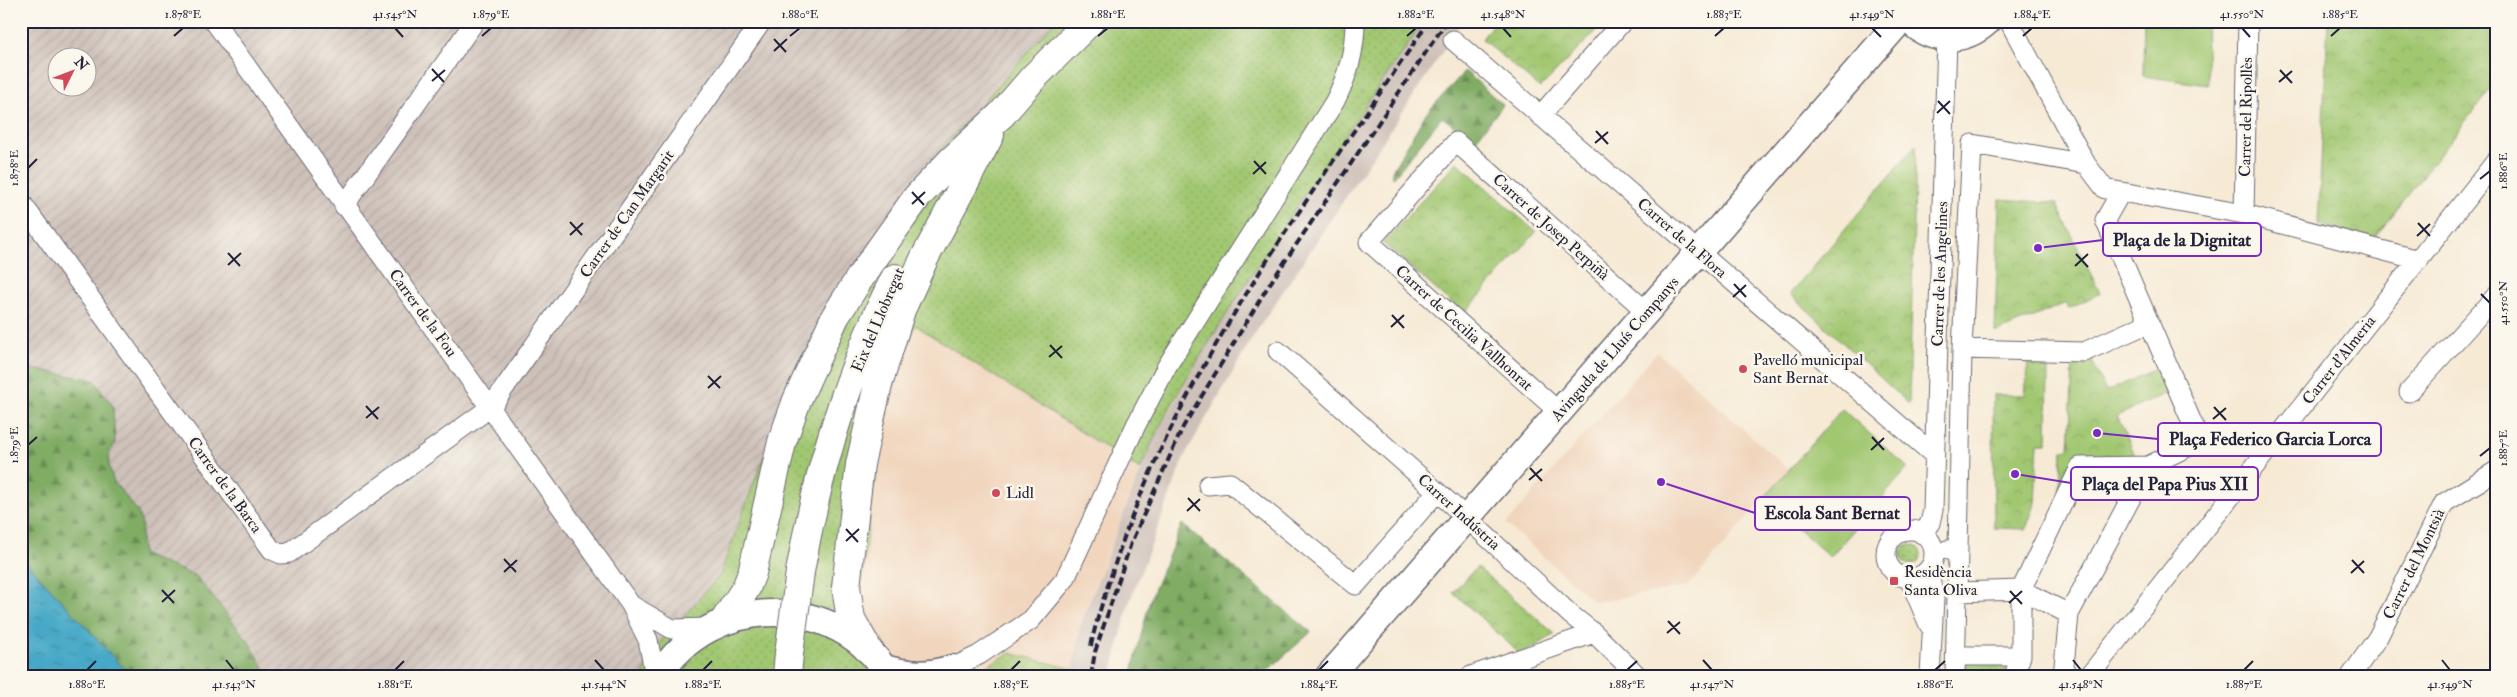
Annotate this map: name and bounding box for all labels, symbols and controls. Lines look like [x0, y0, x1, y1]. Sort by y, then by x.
text: 1.878°E [165, 7, 201, 22]
text: 41.545°N [373, 7, 418, 22]
text: 1.879°E [473, 7, 510, 22]
text: 1.880°E [782, 7, 819, 22]
text: 1.881°E [1090, 7, 1126, 22]
text: 1.882°E [1398, 7, 1435, 22]
text: 41.548°N [1481, 7, 1526, 22]
text: 1.883°E [1706, 7, 1742, 22]
text: 41.549°N [1849, 7, 1895, 22]
text: 1.884°E [2013, 7, 2051, 22]
text: 41.550°N [2220, 7, 2264, 22]
text: 1.885°E [2322, 7, 2358, 22]
north arrow [48, 48, 98, 98]
text: N [70, 53, 92, 74]
street label: Carrer del Ripollès [2235, 57, 2258, 177]
street label: Carrer de Can Margarit [575, 146, 679, 282]
text: 1.878°E [7, 150, 22, 186]
text: 1.886°E [2496, 152, 2511, 189]
street label: Carrer de Josep Perpiñà [1488, 169, 1614, 286]
street label: Carrer de la Flora [1633, 194, 1731, 283]
street label: Carrer de les Angelines [1927, 201, 1953, 347]
callout: Plaça de la Dignitat [2103, 223, 2261, 256]
text: Plaça de la Dignitat [2113, 229, 2251, 252]
street label: Carrer de Cecilia Vallhonrat [1391, 261, 1537, 395]
street label: Carrer de la Fou [384, 265, 462, 361]
street label: Eix del Llobregat [847, 265, 909, 375]
street label: Avinguda de Lluís Companys [1546, 273, 1684, 427]
text: 41.550°N [2496, 281, 2511, 325]
street label: Carrer d'Almeria [2298, 311, 2380, 409]
place label: Pavelló municipal Sant Bernat [1753, 350, 1863, 388]
marker: Pavelló municipal Sant Bernat [1737, 363, 1749, 375]
callout: Plaça Federico Garcia Lorca [2158, 423, 2381, 456]
text: 1.879°E [7, 426, 22, 463]
text: Plaça Federico Garcia Lorca [2169, 428, 2372, 451]
text: 1.887°E [2496, 430, 2511, 466]
street label: Carrer de la Barca [183, 433, 267, 537]
callout: Plaça del Papa Pius XII [2071, 467, 2258, 500]
street label: Carrer Indústria [1414, 470, 1505, 555]
text: Plaça del Papa Pius XII [2082, 473, 2248, 496]
place label: Lidl [1006, 483, 1034, 503]
marker: Lidl [990, 487, 1002, 499]
callout: Escola Sant Bernat [1755, 497, 1910, 530]
text: Escola Sant Bernat [1764, 502, 1900, 525]
street label: Carrer del Montsià [2379, 505, 2450, 623]
place label: Residència Santa Oliva [1904, 562, 1978, 600]
marker: Residència Santa Oliva [1888, 575, 1900, 587]
text: 1.880°E [69, 677, 106, 692]
text: 41.543°N [212, 677, 256, 692]
text: 1.881°E [377, 677, 413, 692]
text: 41.544°N [581, 677, 627, 692]
text: 1.882°E [685, 677, 722, 692]
text: 1.883°E [993, 677, 1029, 692]
text: 1.884°E [1300, 677, 1338, 692]
text: 1.885°E [1609, 677, 1645, 692]
text: 41.547°N [1690, 677, 1735, 692]
text: 1.886°E [1917, 677, 1954, 692]
text: 41.548°N [2059, 677, 2104, 692]
text: 1.887°E [2226, 677, 2262, 692]
text: 41.549°N [2427, 677, 2473, 692]

